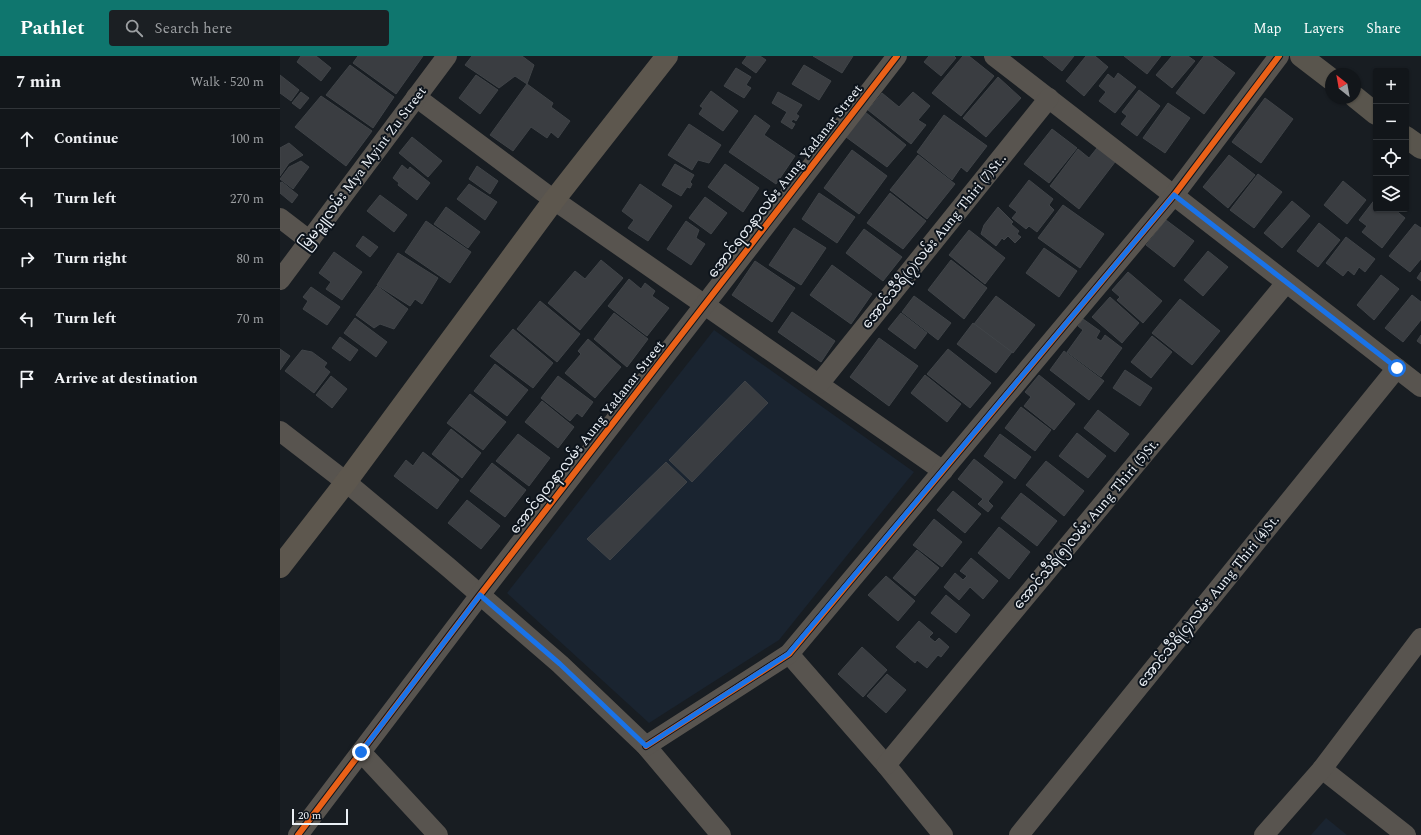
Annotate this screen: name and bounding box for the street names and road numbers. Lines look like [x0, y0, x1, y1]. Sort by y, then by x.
street label: အောင်ရတနာလမ်း Aung Yadanar Street [703, 80, 868, 283]
street label: မြမဉ္ဇူလမ်း Mya Myint Zu Street [294, 82, 432, 255]
street label: အောင်သီရိ(၇)လမ်း Aung Thiri (7)St.. [857, 149, 1012, 334]
street label: အောင်ရတနာလမ်း Aung Yadanar Street [505, 336, 670, 539]
street label: အောင်သီရိ(၅)လမ်း Aung Thiri (5)St. [1008, 434, 1165, 615]
street label: အောင်သီရိ(၄)လမ်း Aung Thiri (4)St. [1132, 510, 1285, 692]

